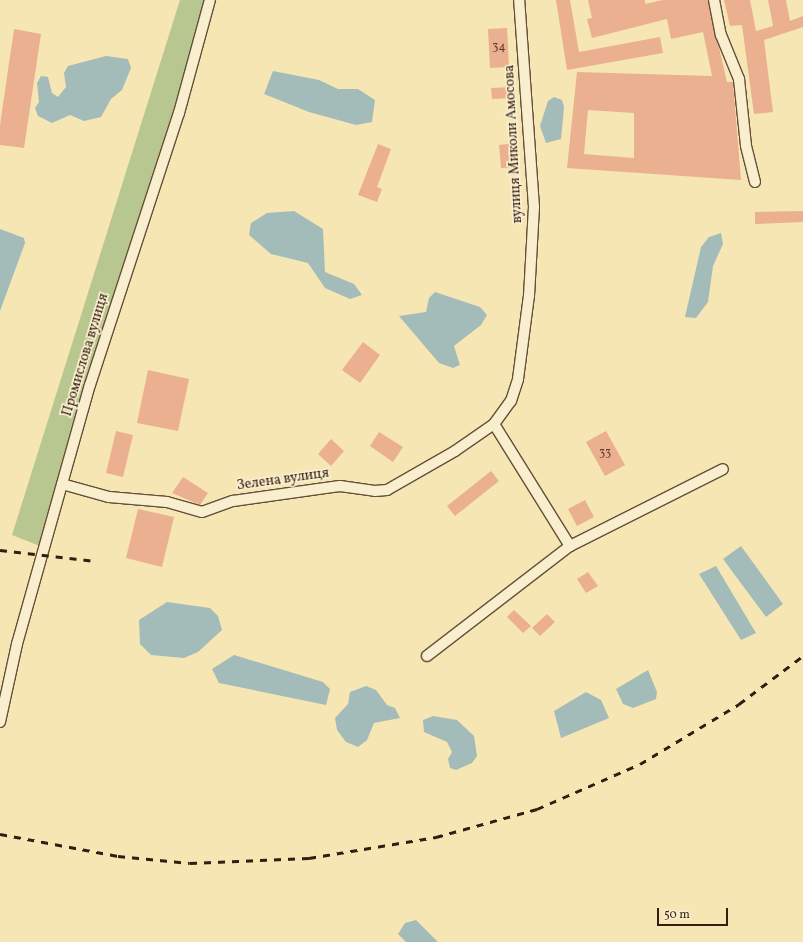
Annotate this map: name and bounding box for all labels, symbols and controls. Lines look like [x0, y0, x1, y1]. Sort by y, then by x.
house number: 34 [492, 41, 506, 55]
street label: вулиця Миколи Амосова [501, 64, 527, 224]
street label: Промислова вулиця [59, 291, 113, 419]
house number: 33 [599, 447, 611, 461]
street label: Зелена вулиця [236, 465, 330, 495]
scale bar [659, 900, 730, 926]
text: 50 m [664, 907, 690, 923]

